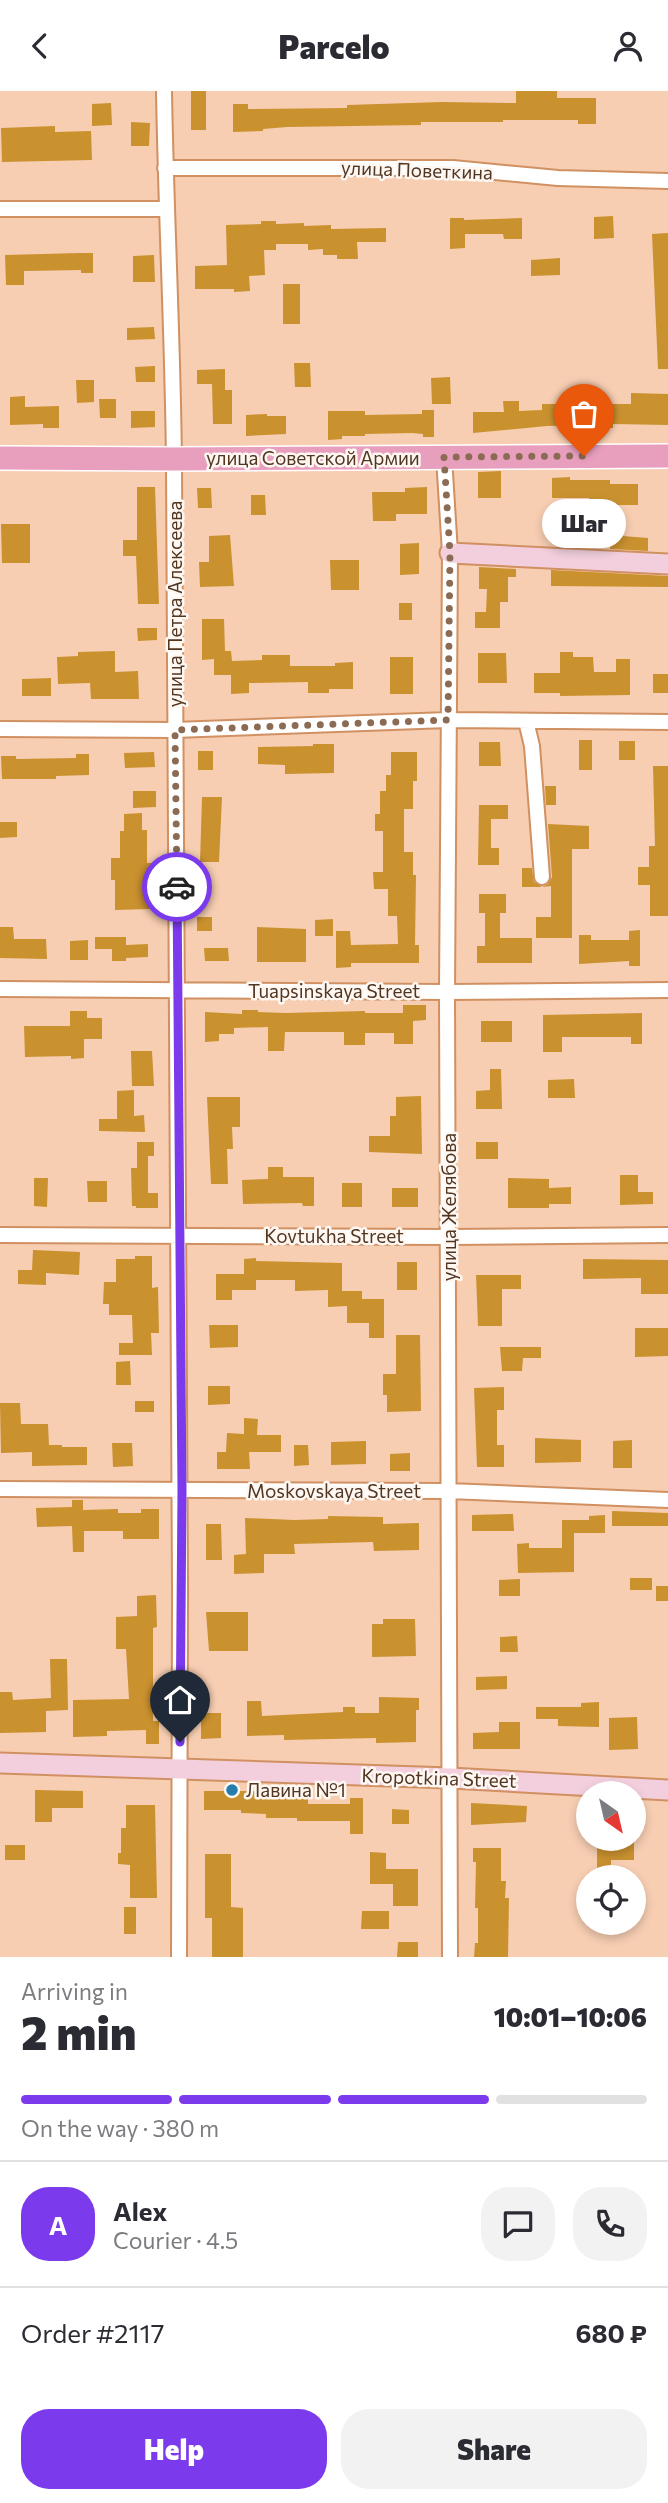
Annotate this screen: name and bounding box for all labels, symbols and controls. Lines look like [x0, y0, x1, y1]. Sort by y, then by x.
text: Parcelo [278, 26, 390, 66]
icon: back [21, 27, 59, 65]
icon: person [609, 27, 647, 65]
street label: улица Поветкина [341, 155, 493, 184]
pin [554, 384, 614, 456]
icon: bag [565, 395, 603, 433]
street label: улица Советской Армии [206, 446, 420, 469]
callout: Шаг [542, 498, 626, 547]
street label: улица Петра Алексеева [163, 501, 186, 707]
text: Шаг [561, 509, 607, 537]
courier [142, 852, 212, 922]
icon: car [158, 868, 196, 906]
street label: Tuapsinskaya Street [248, 979, 420, 1002]
street label: улица Желябова [437, 1133, 460, 1281]
street label: Kovtukha Street [264, 1224, 404, 1247]
street label: Moskovskaya Street [247, 1479, 421, 1502]
pin [150, 1670, 210, 1742]
icon: home [161, 1681, 199, 1719]
street label: Kropotkina Street [361, 1763, 517, 1792]
place label: Лавина №1 [246, 1778, 346, 1801]
north arrow [576, 1781, 646, 1851]
map controls [576, 1781, 646, 1935]
marker: Лавина №1 [224, 1782, 240, 1798]
button: locate [576, 1865, 646, 1935]
text: Arriving in [21, 1977, 128, 2005]
text: 10:01–10:06 [494, 2001, 647, 2032]
text: 2 min [21, 2003, 137, 2059]
text: On the way · 380 m [21, 2114, 219, 2142]
button: chat [481, 2187, 555, 2261]
button: phone [573, 2187, 647, 2261]
text: Alex [113, 2195, 167, 2226]
text: A [49, 2209, 67, 2240]
text: Courier · 4.5 [113, 2226, 238, 2254]
text: Order #2117 [21, 2317, 164, 2348]
text: 680 ₽ [575, 2317, 647, 2348]
button: Help [21, 2409, 327, 2489]
button: Share [341, 2409, 647, 2489]

